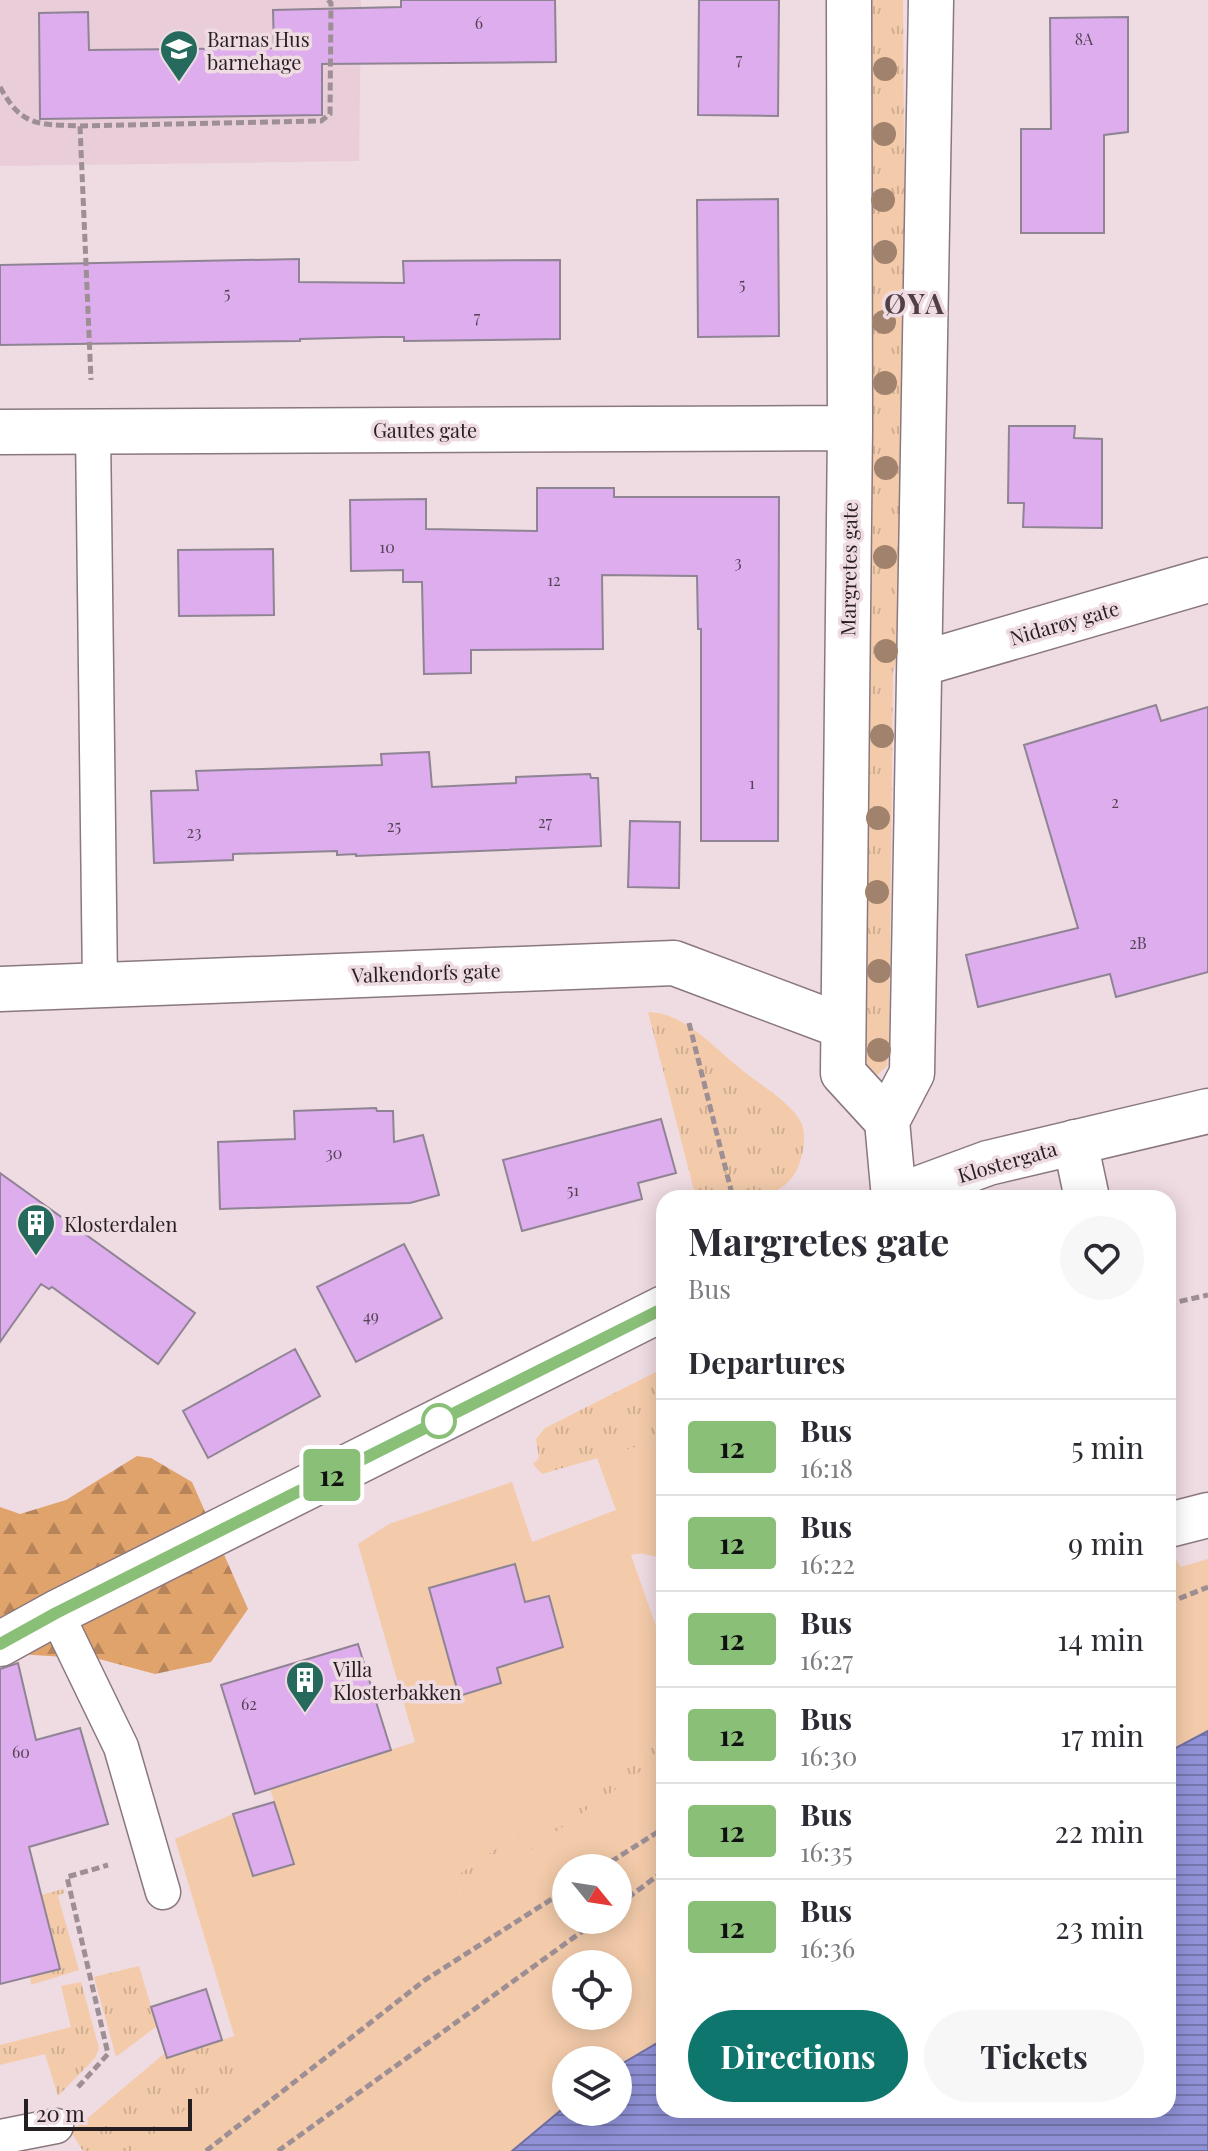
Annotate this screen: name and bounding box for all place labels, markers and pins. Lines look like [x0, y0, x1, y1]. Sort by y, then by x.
place label: Barnas Hus barnehage [207, 25, 310, 75]
school or university icon: Barnas Hus barnehage [158, 28, 200, 83]
building icon: Klosterdalen [15, 1202, 57, 1257]
place label: Klosterdalen [64, 1210, 177, 1237]
unlabelled marker [422, 1404, 456, 1438]
place label: Villa Klosterbakken [332, 1655, 461, 1705]
building icon: Villa Klosterbakken [284, 1659, 326, 1714]

